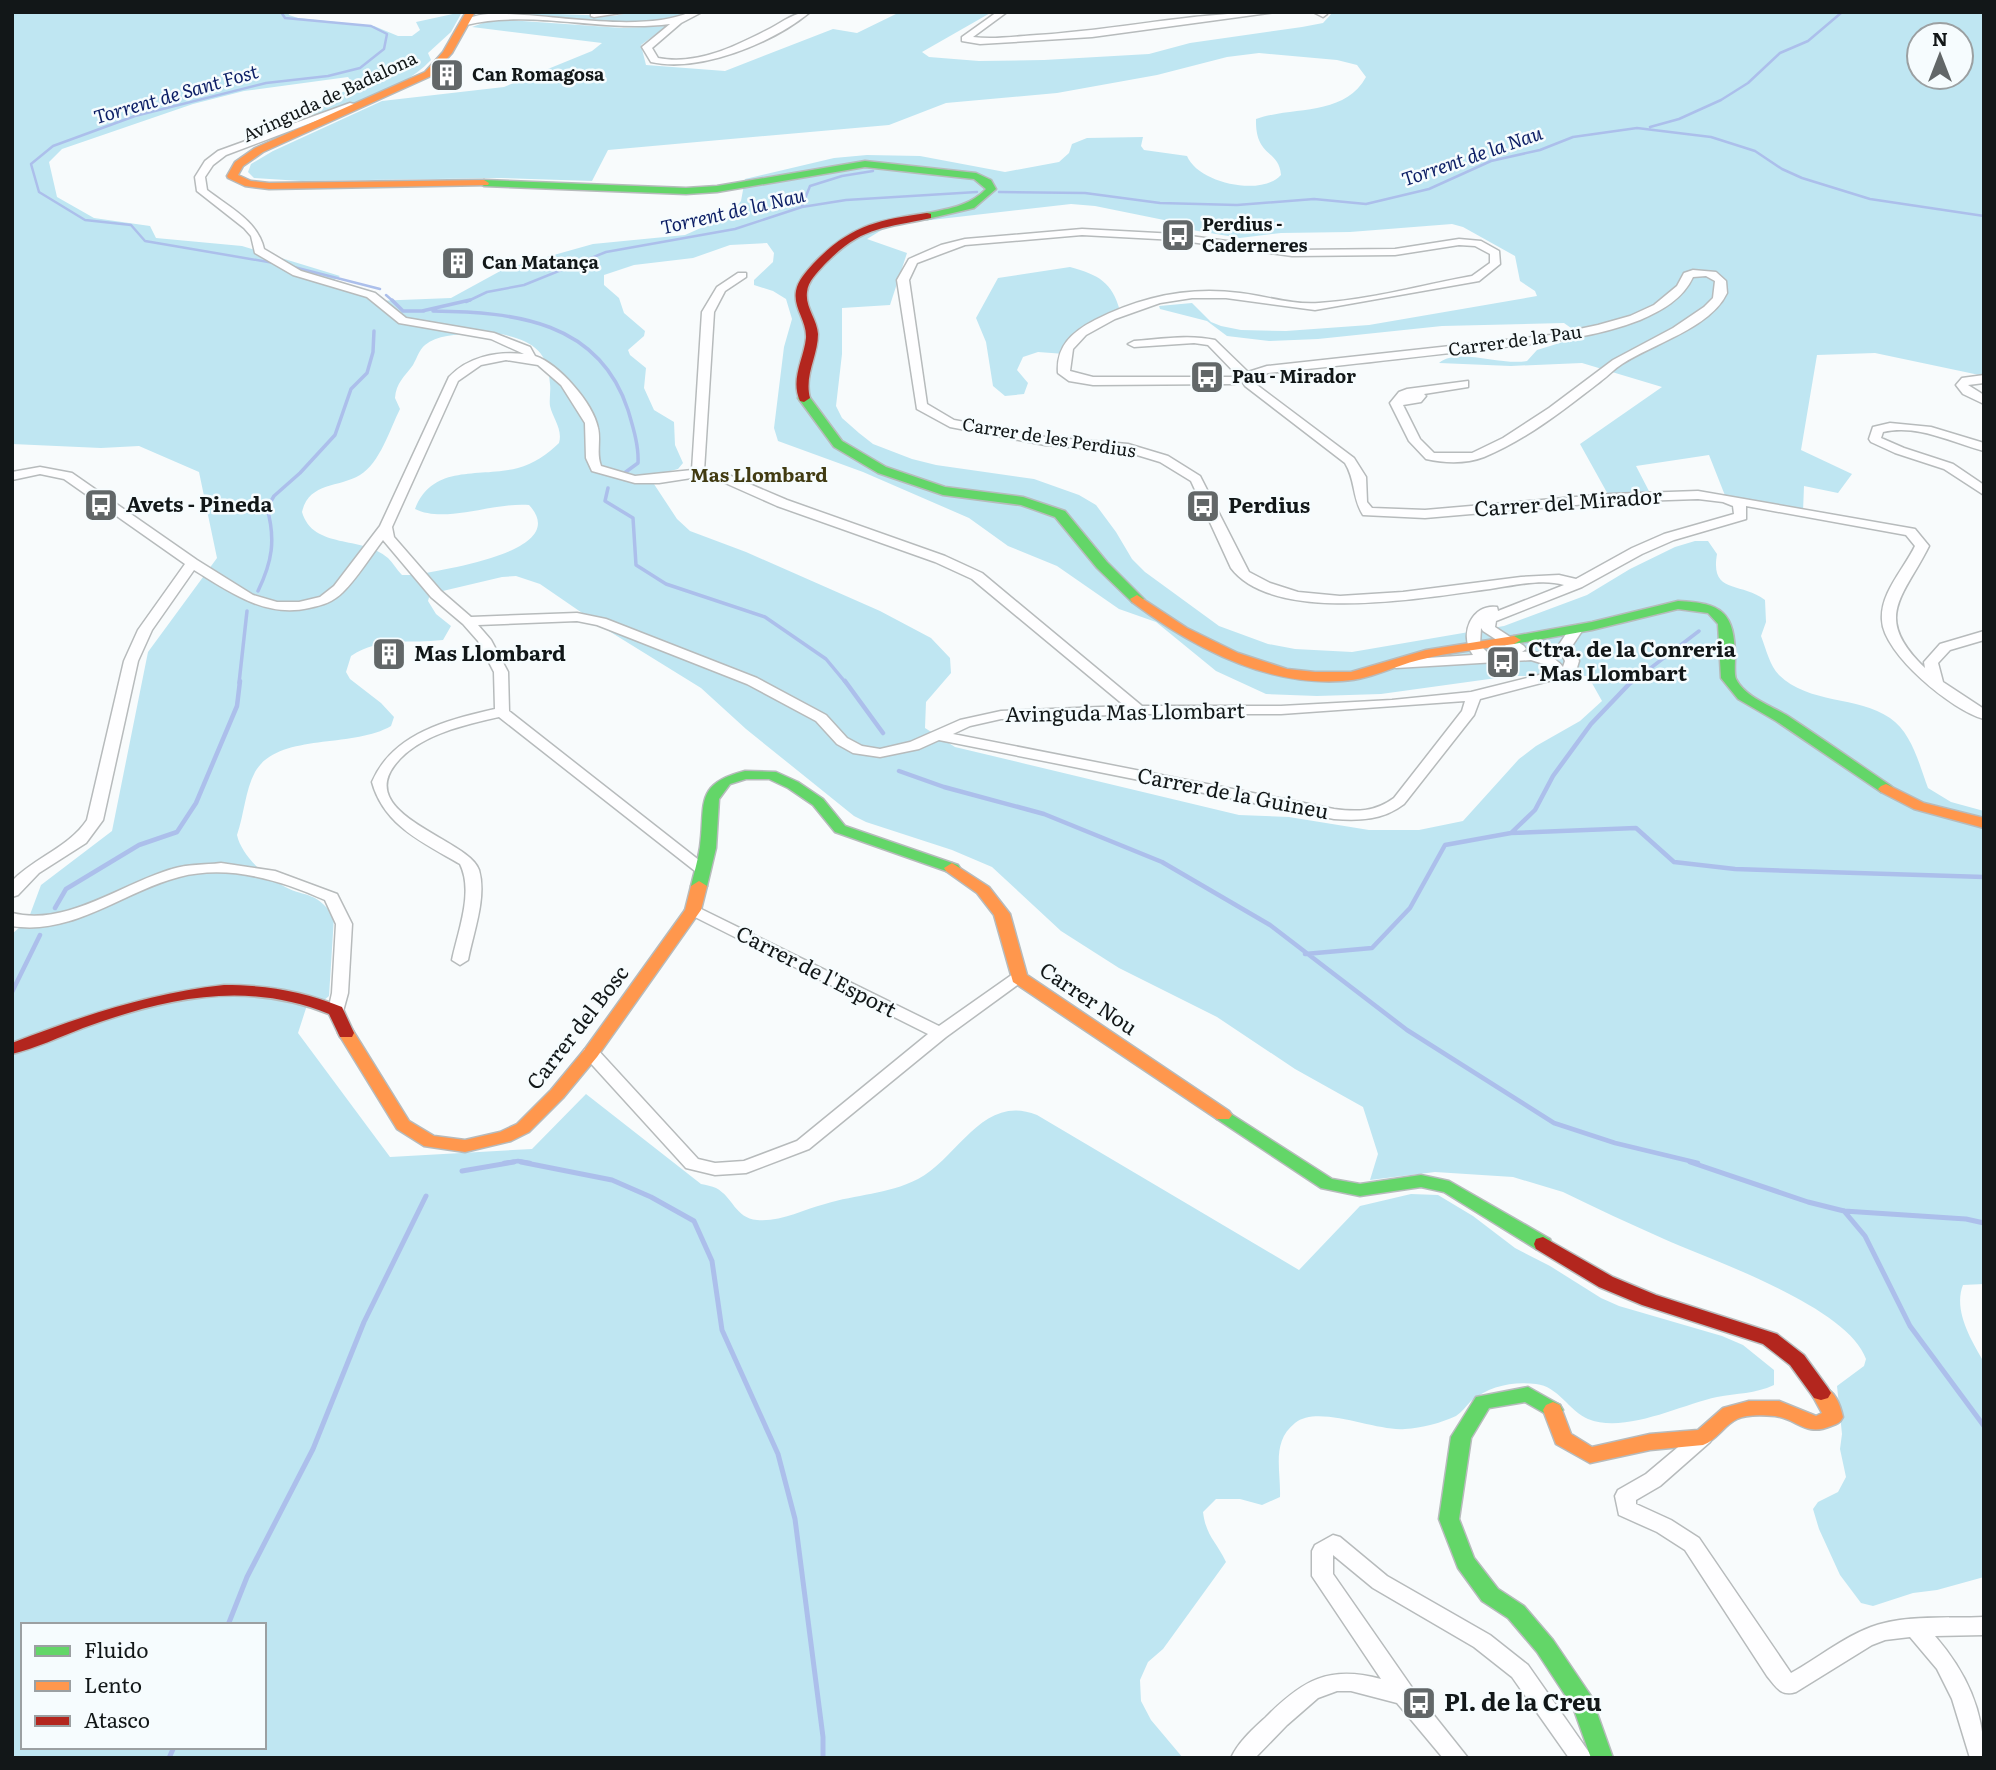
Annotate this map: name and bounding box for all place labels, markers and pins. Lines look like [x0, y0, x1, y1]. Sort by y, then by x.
building icon: Can Romagosa [428, 56, 466, 94]
place label: Can Romagosa [472, 60, 605, 87]
place label: Perdius - Caderneres [1202, 210, 1308, 258]
bus stop icon: Perdius - Caderneres [1159, 216, 1197, 254]
building icon: Can Matança [439, 244, 477, 282]
place label: Can Matança [482, 248, 600, 275]
bus stop icon: Pau - Mirador [1188, 358, 1226, 396]
place label: Pau - Mirador [1232, 362, 1356, 389]
bus stop icon: Avets - Pineda [82, 486, 120, 524]
place label: Avets - Pineda [126, 487, 274, 518]
bus stop icon: Perdius [1184, 487, 1222, 525]
place label: Perdius [1228, 488, 1310, 519]
place label: Ctra. de la Conreria - Mas Llombart [1528, 632, 1737, 687]
building icon: Mas Llombard [370, 635, 408, 673]
place label: Mas Llombard [414, 636, 566, 667]
bus stop icon: Ctra. de la Conreria - Mas Llombart [1484, 643, 1522, 681]
place label: Pl. de la Creu [1444, 1683, 1602, 1718]
bus stop icon: Pl. de la Creu [1400, 1684, 1438, 1722]

